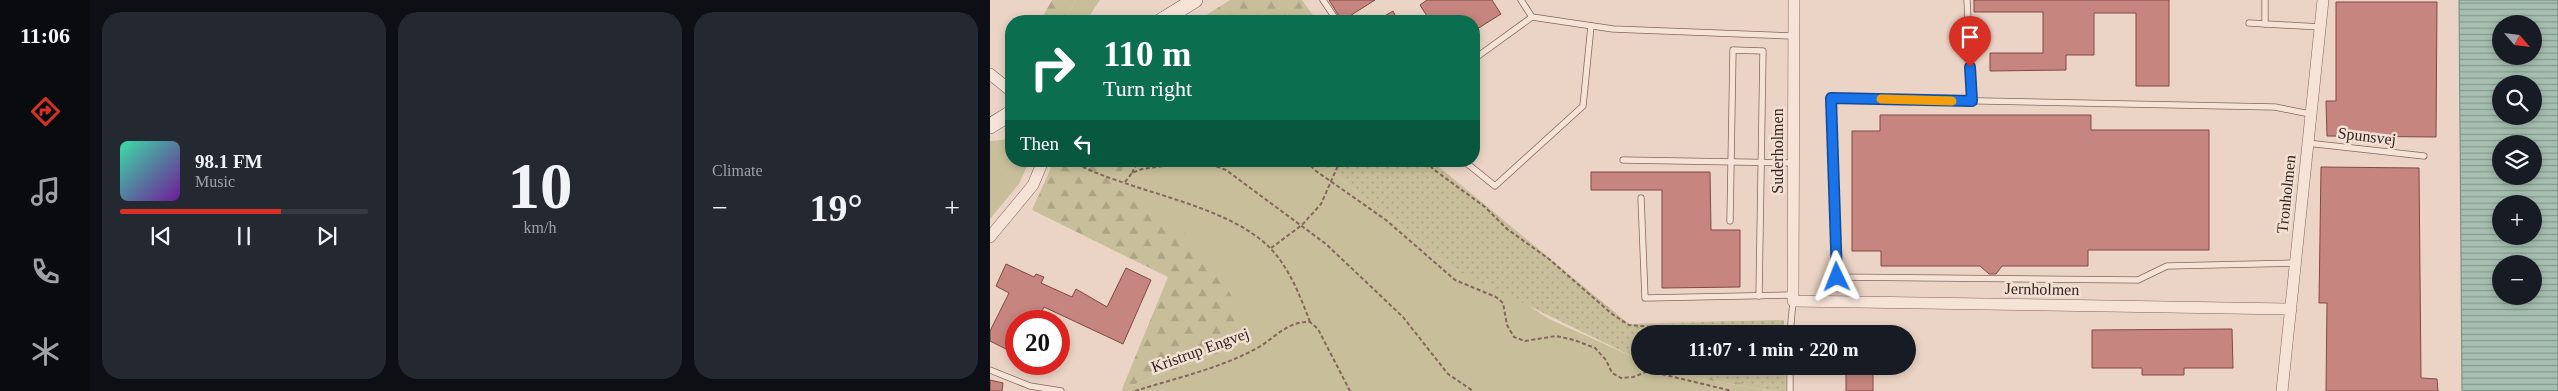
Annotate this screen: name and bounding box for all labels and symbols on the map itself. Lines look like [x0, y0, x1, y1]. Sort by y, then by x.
north arrow [2492, 15, 2542, 65]
pin [1949, 16, 1991, 67]
street label: Suderholmen [1769, 108, 1786, 194]
street label: Spunsvej [2337, 124, 2397, 149]
street label: Tronholmen [2273, 154, 2299, 234]
position arrow [1810, 250, 1862, 302]
street label: Jernholmen [2005, 280, 2079, 298]
speed limit sign: 20 [1005, 310, 1070, 375]
street label: Kristrup Engvej [1149, 324, 1251, 376]

